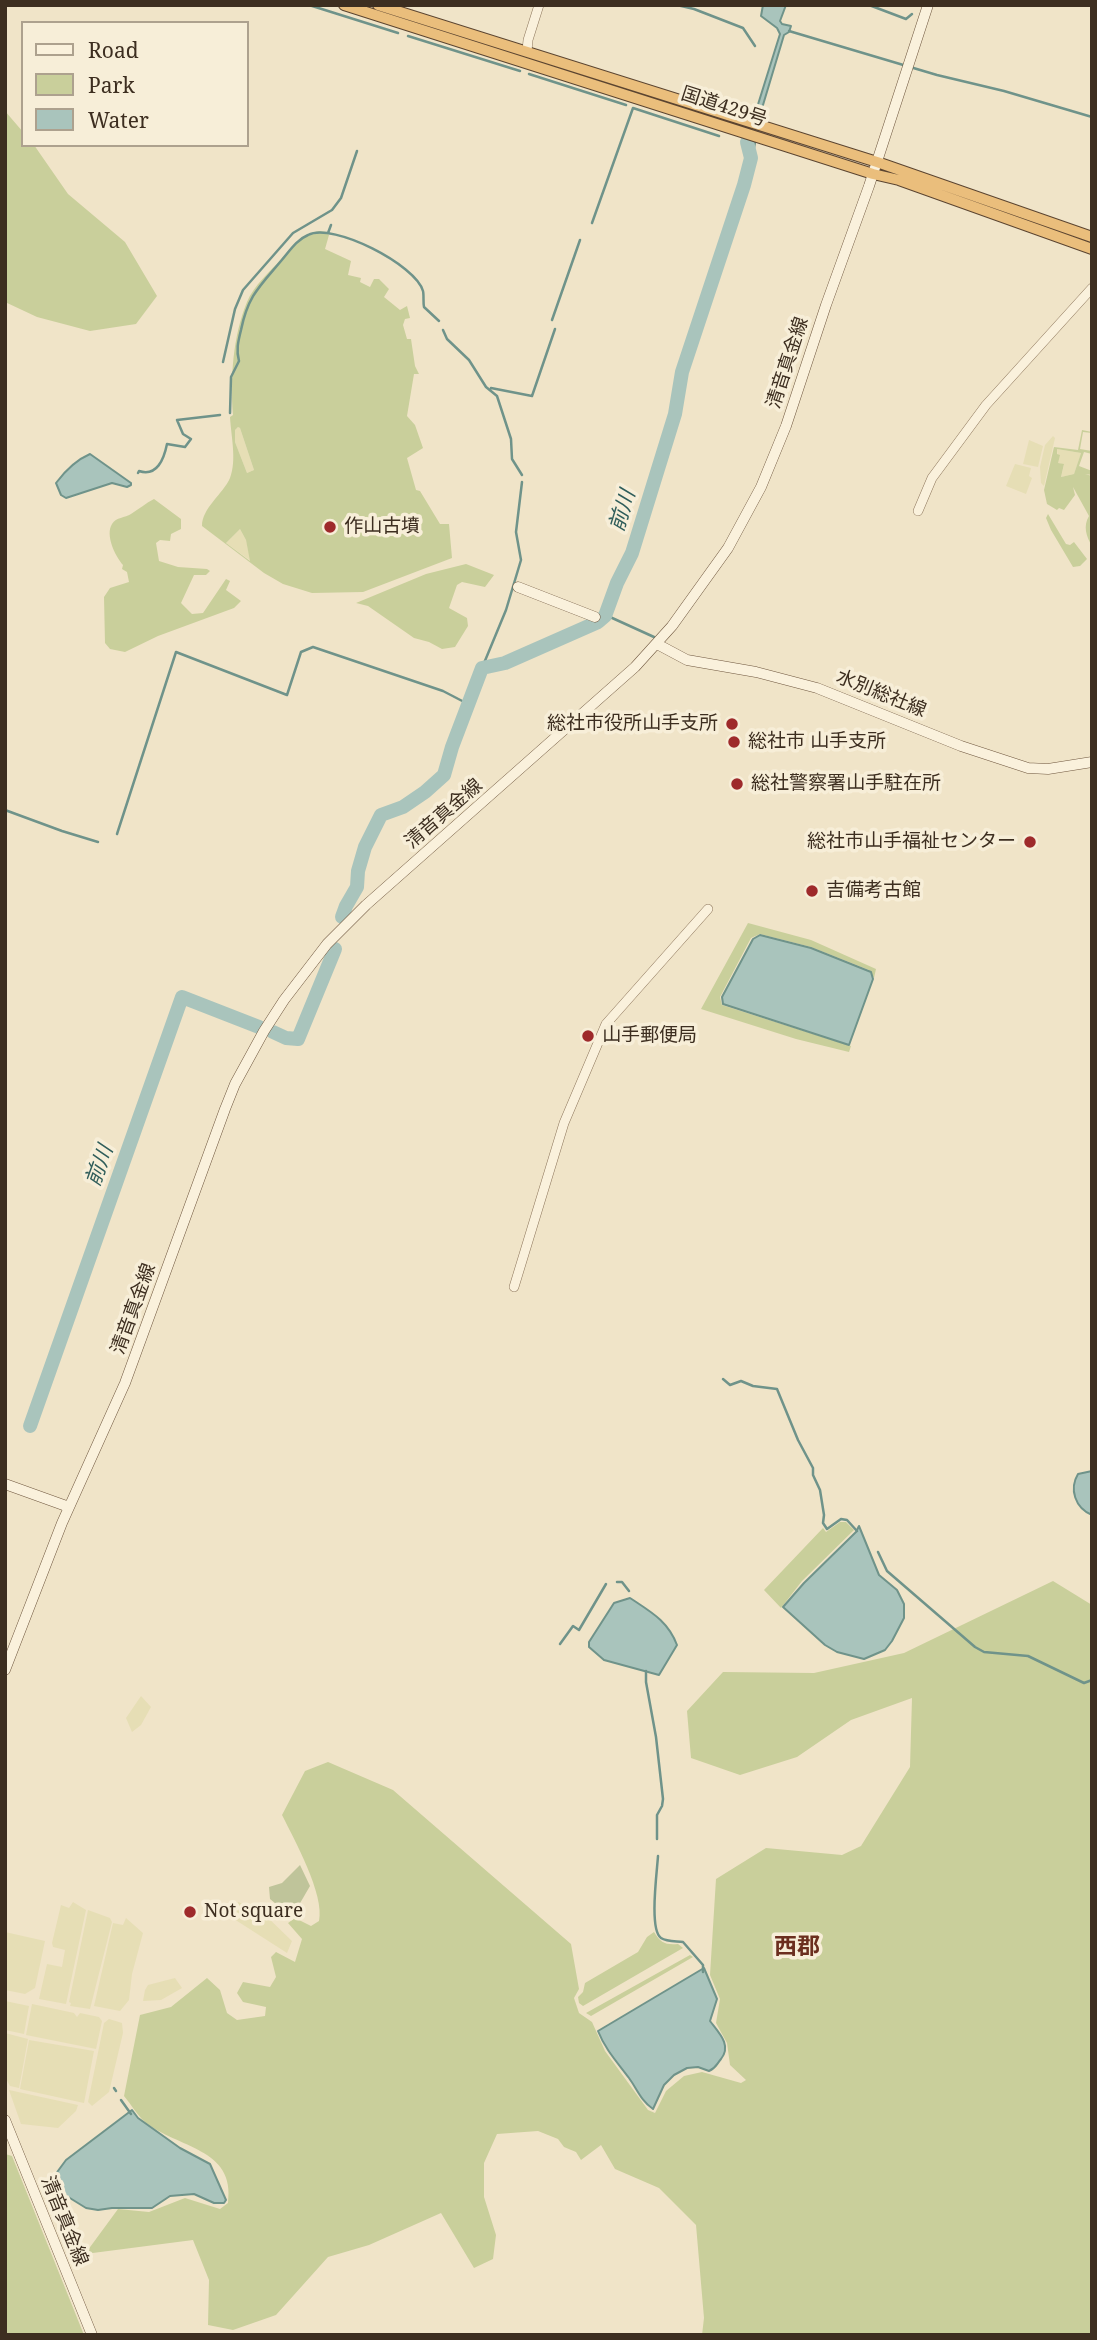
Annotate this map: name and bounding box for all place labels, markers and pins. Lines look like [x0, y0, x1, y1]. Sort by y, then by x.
place label: 作山古墳 [344, 516, 420, 538]
marker: 作山古墳 [322, 519, 338, 535]
place label: 総社市役所山手支所 [547, 713, 718, 735]
marker: 総社市役所山手支所 [724, 716, 740, 732]
place label: 総社市 山手支所 [748, 731, 886, 753]
marker: 総社市 山手支所 [726, 734, 742, 750]
place label: 総社警察署山手駐在所 [751, 773, 941, 795]
marker: 総社警察署山手駐在所 [729, 776, 745, 792]
place label: 総社市山手福祉センター [807, 831, 1016, 853]
marker: 総社市山手福祉センター [1022, 834, 1038, 850]
place label: 吉備考古館 [826, 880, 921, 902]
marker: 吉備考古館 [804, 883, 820, 899]
place label: 山手郵便局 [602, 1025, 697, 1047]
marker: 山手郵便局 [580, 1028, 596, 1044]
place label: Not square [204, 1901, 303, 1923]
marker: Not square [182, 1904, 198, 1920]

